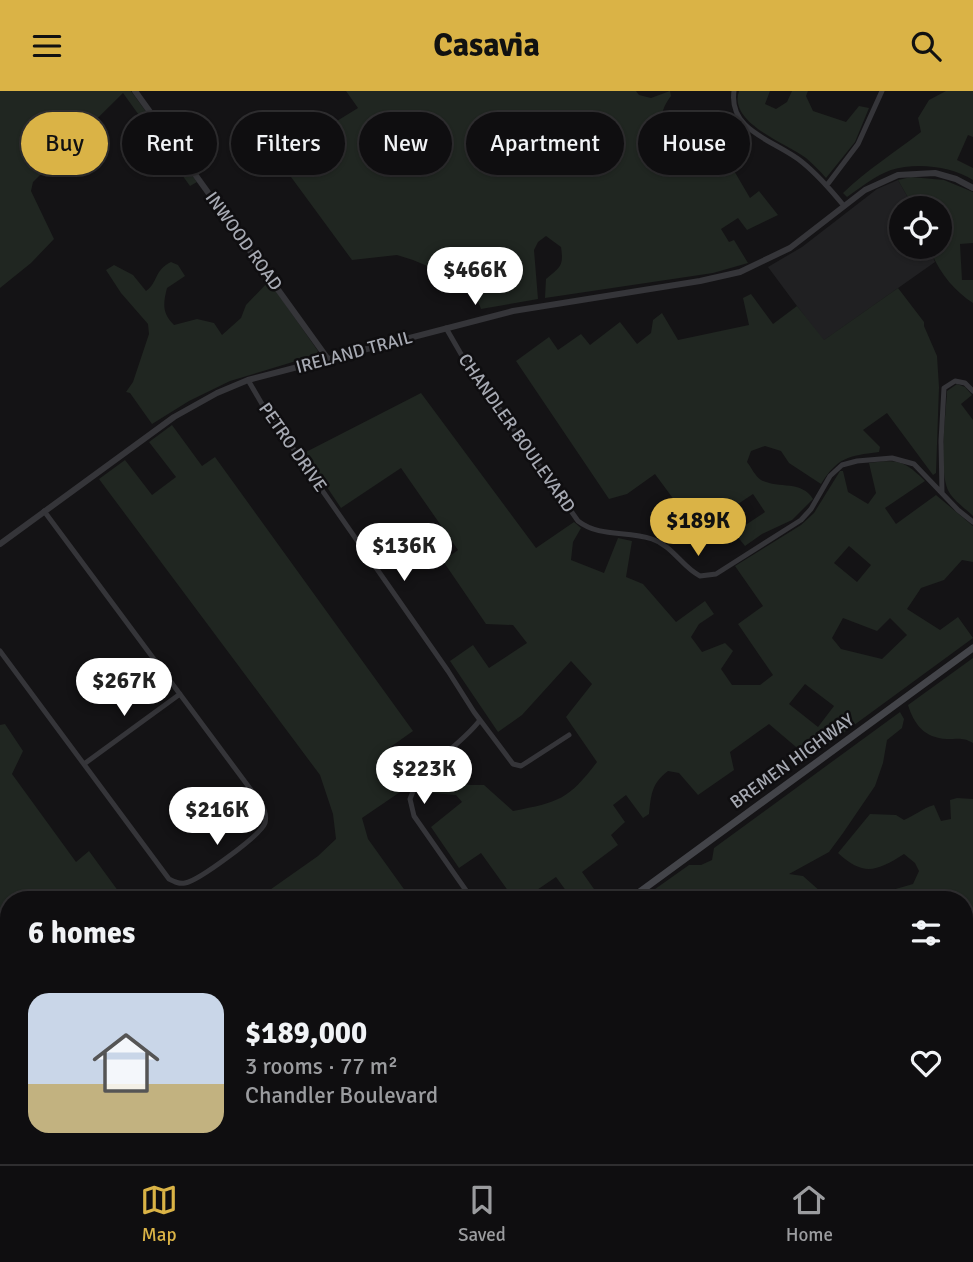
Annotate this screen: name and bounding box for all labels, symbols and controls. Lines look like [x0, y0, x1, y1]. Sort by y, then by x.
text: Casavia [433, 26, 540, 65]
icon: menu [28, 27, 66, 65]
icon: search [907, 27, 945, 65]
chip: Buy [21, 112, 108, 175]
chip: Rent [122, 112, 217, 175]
chip: Filters [231, 112, 345, 175]
chip: New [359, 112, 452, 175]
chip: Apartment [466, 112, 624, 175]
chip: House [638, 112, 750, 175]
street label: INWOOD ROAD [201, 187, 287, 295]
map controls [889, 196, 952, 259]
button: locate [889, 196, 952, 259]
pin: $466K [426, 247, 524, 307]
text: $466K [443, 255, 507, 284]
street label: IRELAND TRAIL [293, 326, 415, 378]
street label: CHANDLER BOULEVARD [454, 349, 580, 517]
street label: PETRO DRIVE [254, 398, 332, 496]
pin: $189K [649, 498, 747, 558]
text: $189K [666, 506, 730, 535]
pin: $136K [355, 524, 453, 583]
text: $136K [372, 531, 436, 560]
pin: $267K [75, 659, 173, 718]
text: $267K [92, 666, 156, 695]
street label: BREMEN HIGHWAY [726, 709, 858, 813]
pin: $223K [375, 747, 473, 806]
text: $223K [392, 754, 456, 783]
pin: $216K [168, 787, 266, 847]
text: $216K [185, 795, 249, 824]
icon: filters [907, 914, 945, 952]
text: 6 homes [28, 915, 135, 952]
text: $189,000 [245, 1015, 367, 1052]
icon: home [84, 1021, 168, 1105]
icon: heart [907, 1044, 945, 1082]
text: 3 rooms · 77 m² [245, 1052, 398, 1081]
text: Chandler Boulevard [245, 1081, 438, 1110]
tab: Map [140, 1181, 178, 1247]
tab: Saved [458, 1181, 506, 1247]
tab: Home [786, 1181, 833, 1247]

